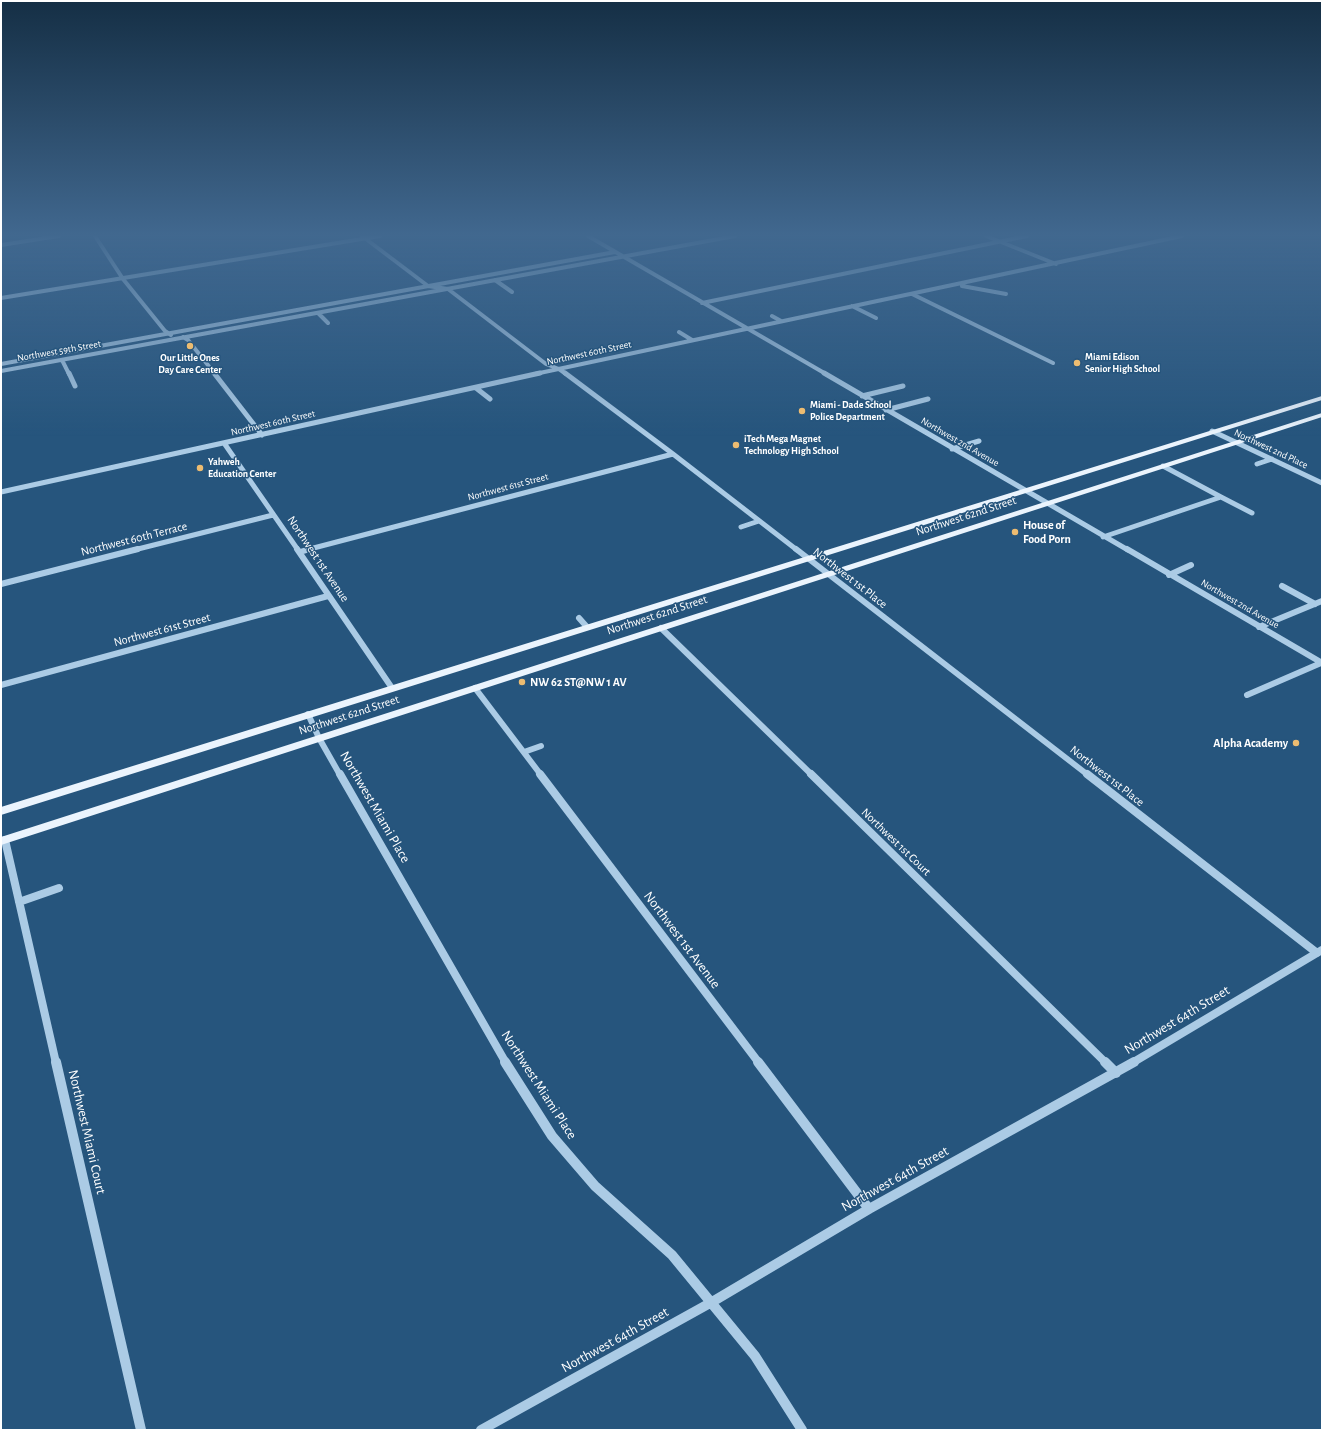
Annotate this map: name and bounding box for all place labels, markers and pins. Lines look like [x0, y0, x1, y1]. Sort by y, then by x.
marker: Our Little Ones Day Care Center [185, 341, 195, 351]
place label: Miami Edison Senior High School [1085, 351, 1160, 374]
place label: Our Little Ones Day Care Center [158, 352, 222, 376]
marker: Miami Edison Senior High School [1072, 358, 1082, 368]
place label: Miami - Dade School Police Department [810, 399, 891, 422]
marker: Miami - Dade School Police Department [797, 406, 807, 416]
place label: iTech Mega Magnet Technology High School [744, 433, 839, 456]
marker: iTech Mega Magnet Technology High School [731, 440, 741, 450]
place label: Yahweh Education Center [208, 456, 276, 480]
marker: Yahweh Education Center [195, 463, 205, 473]
place label: House of Food Porn [1023, 518, 1071, 546]
marker: House of Food Porn [1010, 527, 1020, 537]
place label: NW 62 ST@NW 1 AV [530, 675, 627, 689]
marker: NW 62 ST@NW 1 AV [517, 677, 527, 687]
place label: Alpha Academy [1213, 736, 1288, 750]
marker: Alpha Academy [1291, 738, 1301, 748]

